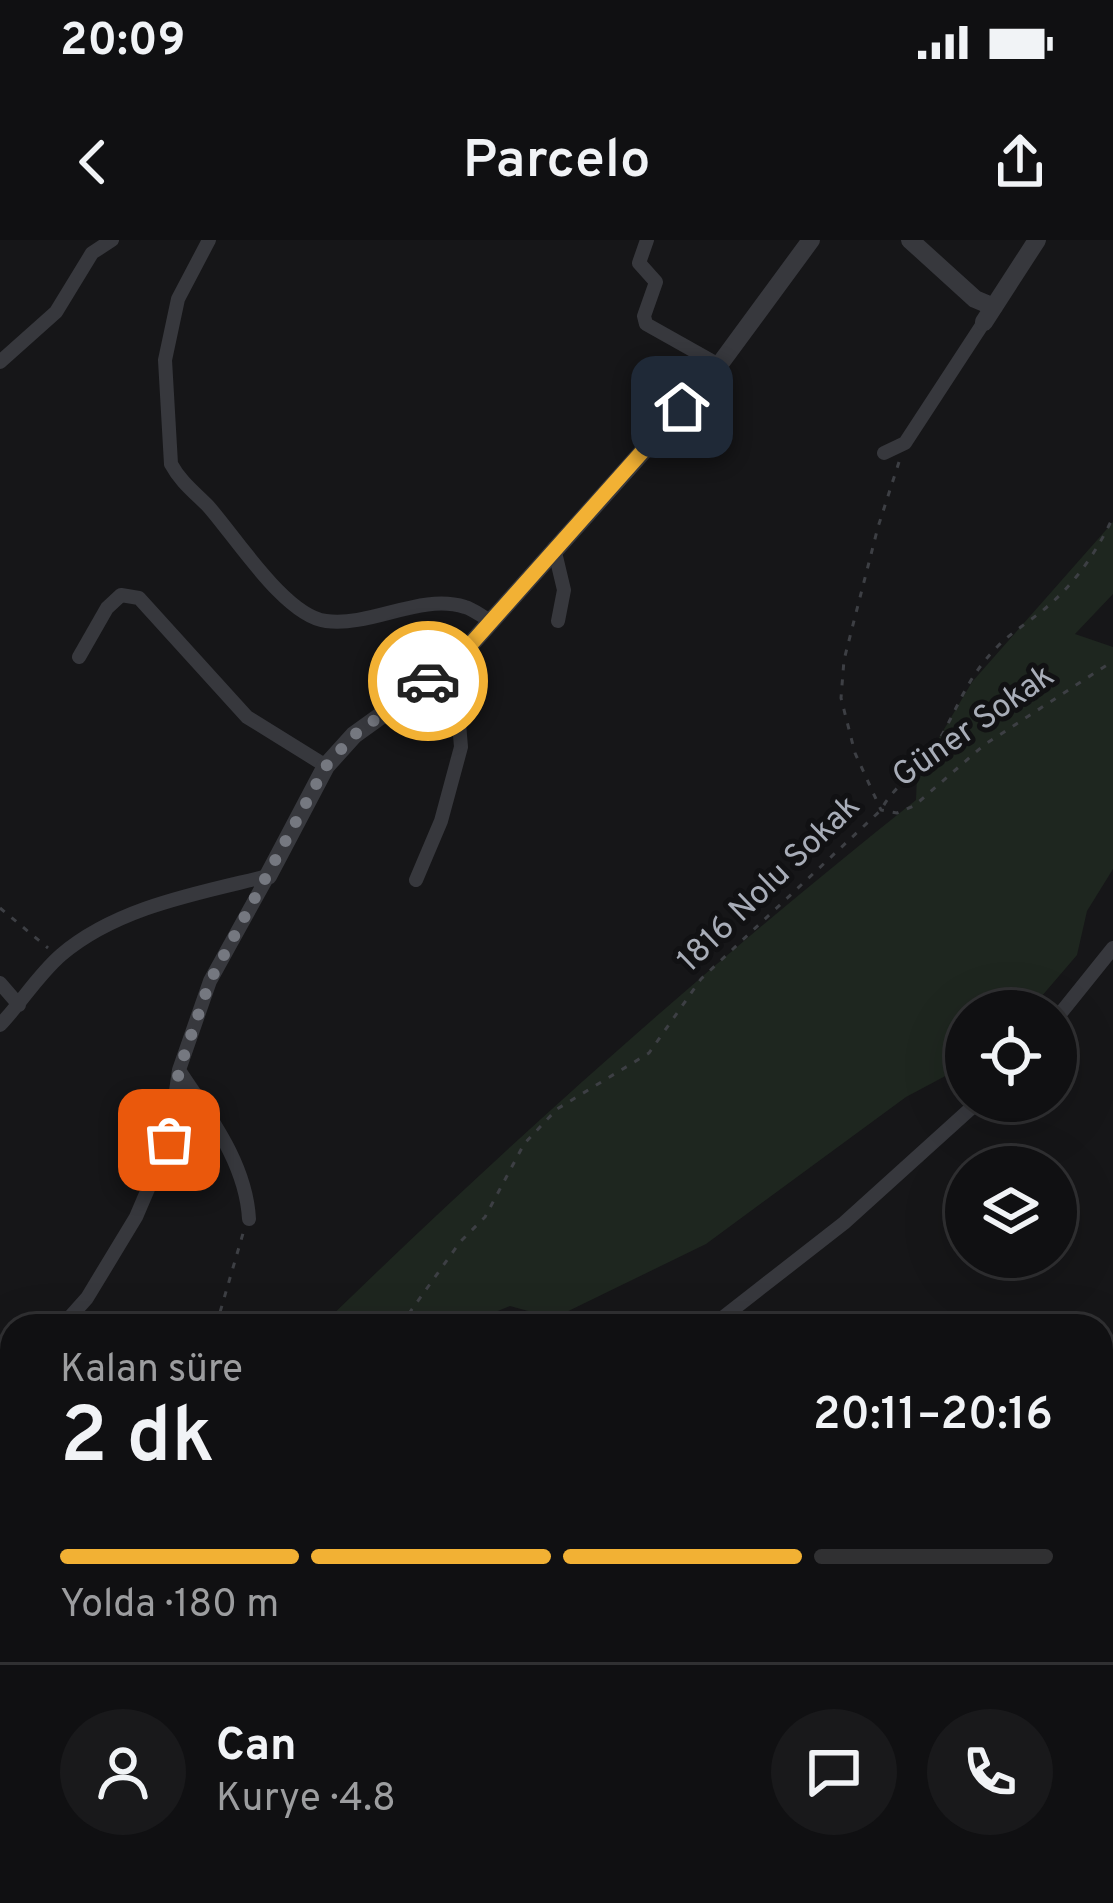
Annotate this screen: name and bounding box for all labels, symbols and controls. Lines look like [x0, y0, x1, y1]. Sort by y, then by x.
text: 20:09 [60, 14, 185, 71]
text: Parcelo [463, 128, 650, 197]
icon: back [60, 129, 126, 195]
icon: share [987, 129, 1053, 195]
pin [631, 356, 733, 458]
icon: home [649, 374, 715, 440]
courier [368, 621, 488, 741]
icon: car [395, 648, 461, 714]
street label: Güner Sokak [885, 656, 1063, 798]
street label: 1816 Nolu Sokak [670, 787, 870, 983]
map controls [945, 990, 1077, 1278]
button: locate [945, 990, 1077, 1122]
pin [118, 1089, 220, 1191]
icon: bag [136, 1107, 202, 1173]
button: layers [945, 1146, 1077, 1278]
text: Kalan süre [60, 1347, 243, 1396]
text: 20:11–20:16 [813, 1388, 1053, 1445]
text: 2 dk [60, 1391, 214, 1490]
text: Yolda · 180 m [60, 1582, 279, 1631]
button: person [60, 1709, 186, 1835]
button: chat [771, 1709, 897, 1835]
button: phone [927, 1709, 1053, 1835]
text: Can [216, 1719, 297, 1776]
text: Kurye · 4.8 [216, 1776, 396, 1825]

